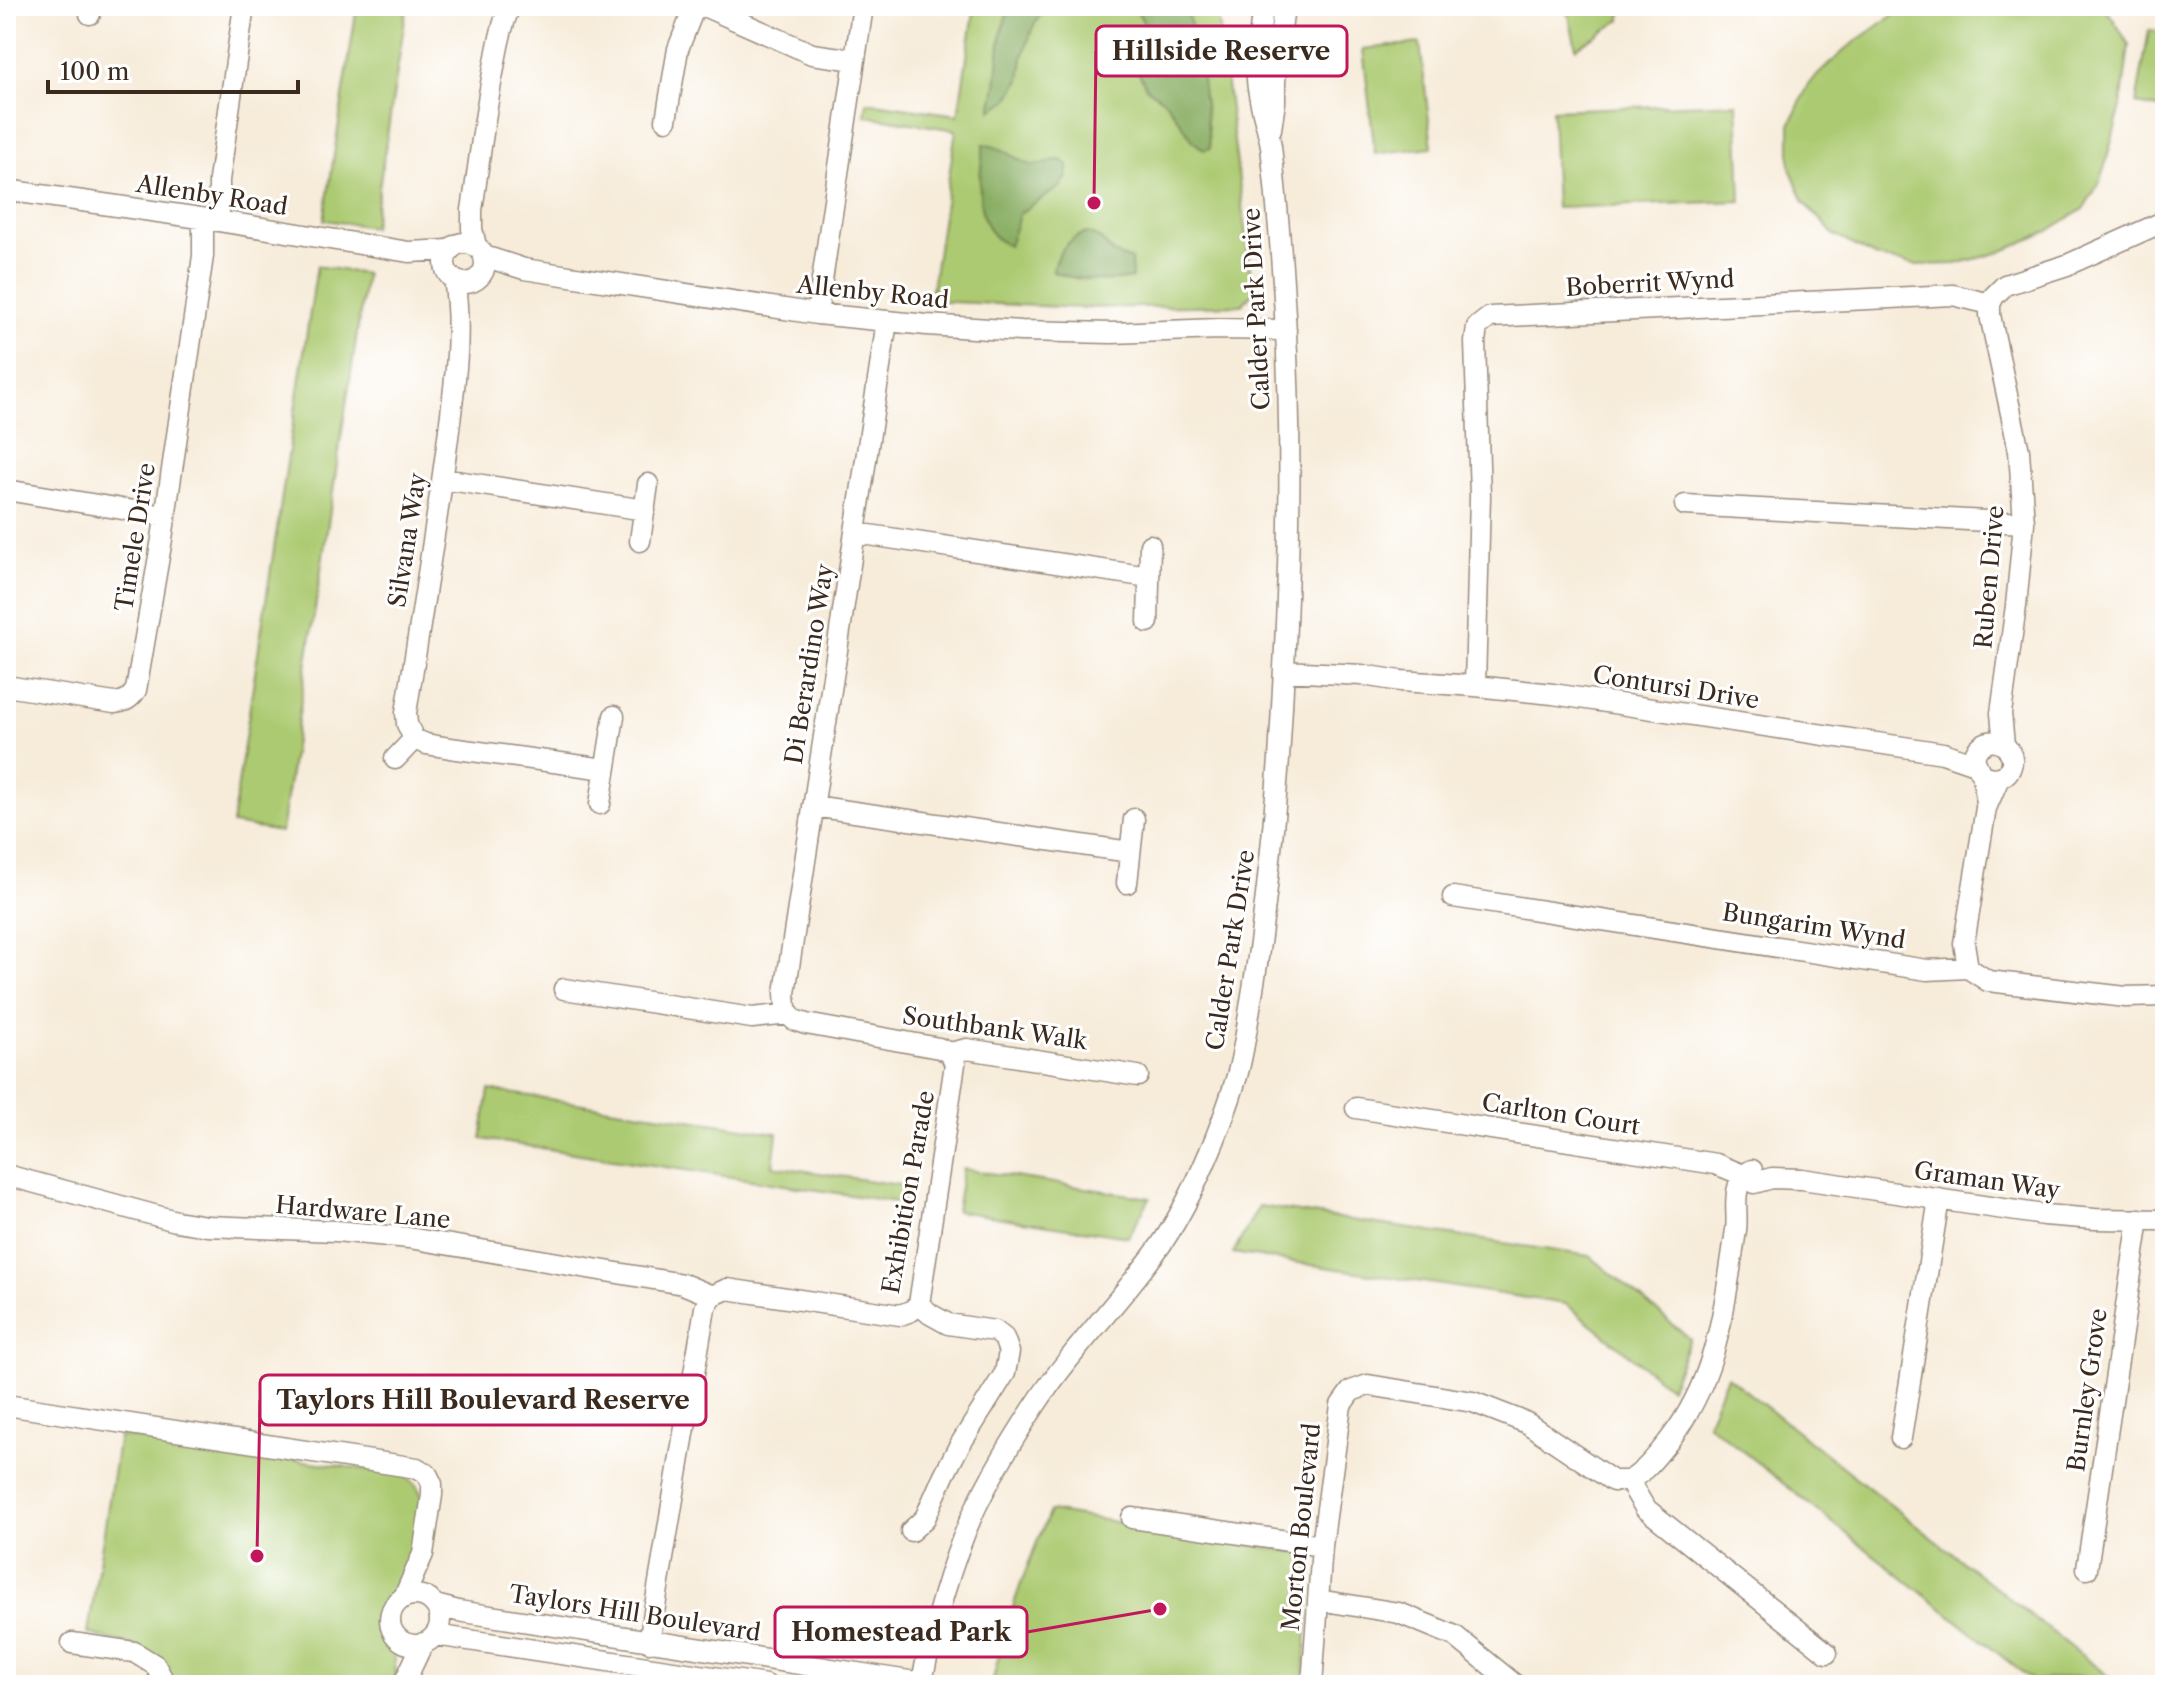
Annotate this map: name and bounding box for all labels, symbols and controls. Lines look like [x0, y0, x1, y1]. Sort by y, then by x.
callout: Hillside Reserve [1096, 26, 1347, 76]
text: Hillside Reserve [1112, 35, 1330, 67]
scale bar [48, 44, 298, 94]
text: 100 m [60, 57, 129, 86]
street label: Allenby Road [133, 169, 290, 221]
street label: Calder Park Drive [1236, 207, 1276, 411]
street label: Boberrit Wynd [1565, 264, 1735, 302]
street label: Allenby Road [795, 269, 951, 314]
street label: Timele Drive [109, 461, 161, 613]
street label: Silvana Way [382, 470, 432, 609]
street label: Ruben Drive [1968, 504, 2010, 650]
street label: Di Berardino Way [779, 561, 839, 766]
street label: Contursi Drive [1591, 660, 1761, 714]
street label: Calder Park Drive [1200, 848, 1260, 1052]
street label: Bungarim Wynd [1720, 897, 1908, 955]
street label: Southbank Walk [901, 1001, 1090, 1055]
street label: Carlton Court [1480, 1087, 1643, 1141]
street label: Exhibition Parade [876, 1088, 940, 1296]
street label: Graman Way [1912, 1155, 2062, 1205]
street label: Hardware Lane [274, 1190, 452, 1234]
street label: Burnley Grove [2061, 1306, 2113, 1474]
callout: Taylors Hill Boulevard Reserve [260, 1375, 706, 1425]
text: Taylors Hill Boulevard Reserve [276, 1384, 690, 1416]
street label: Morton Boulevard [1276, 1421, 1326, 1632]
street label: Taylors Hill Boulevard [507, 1579, 763, 1647]
callout: Homestead Park [775, 1607, 1027, 1657]
text: Homestead Park [791, 1616, 1012, 1648]

